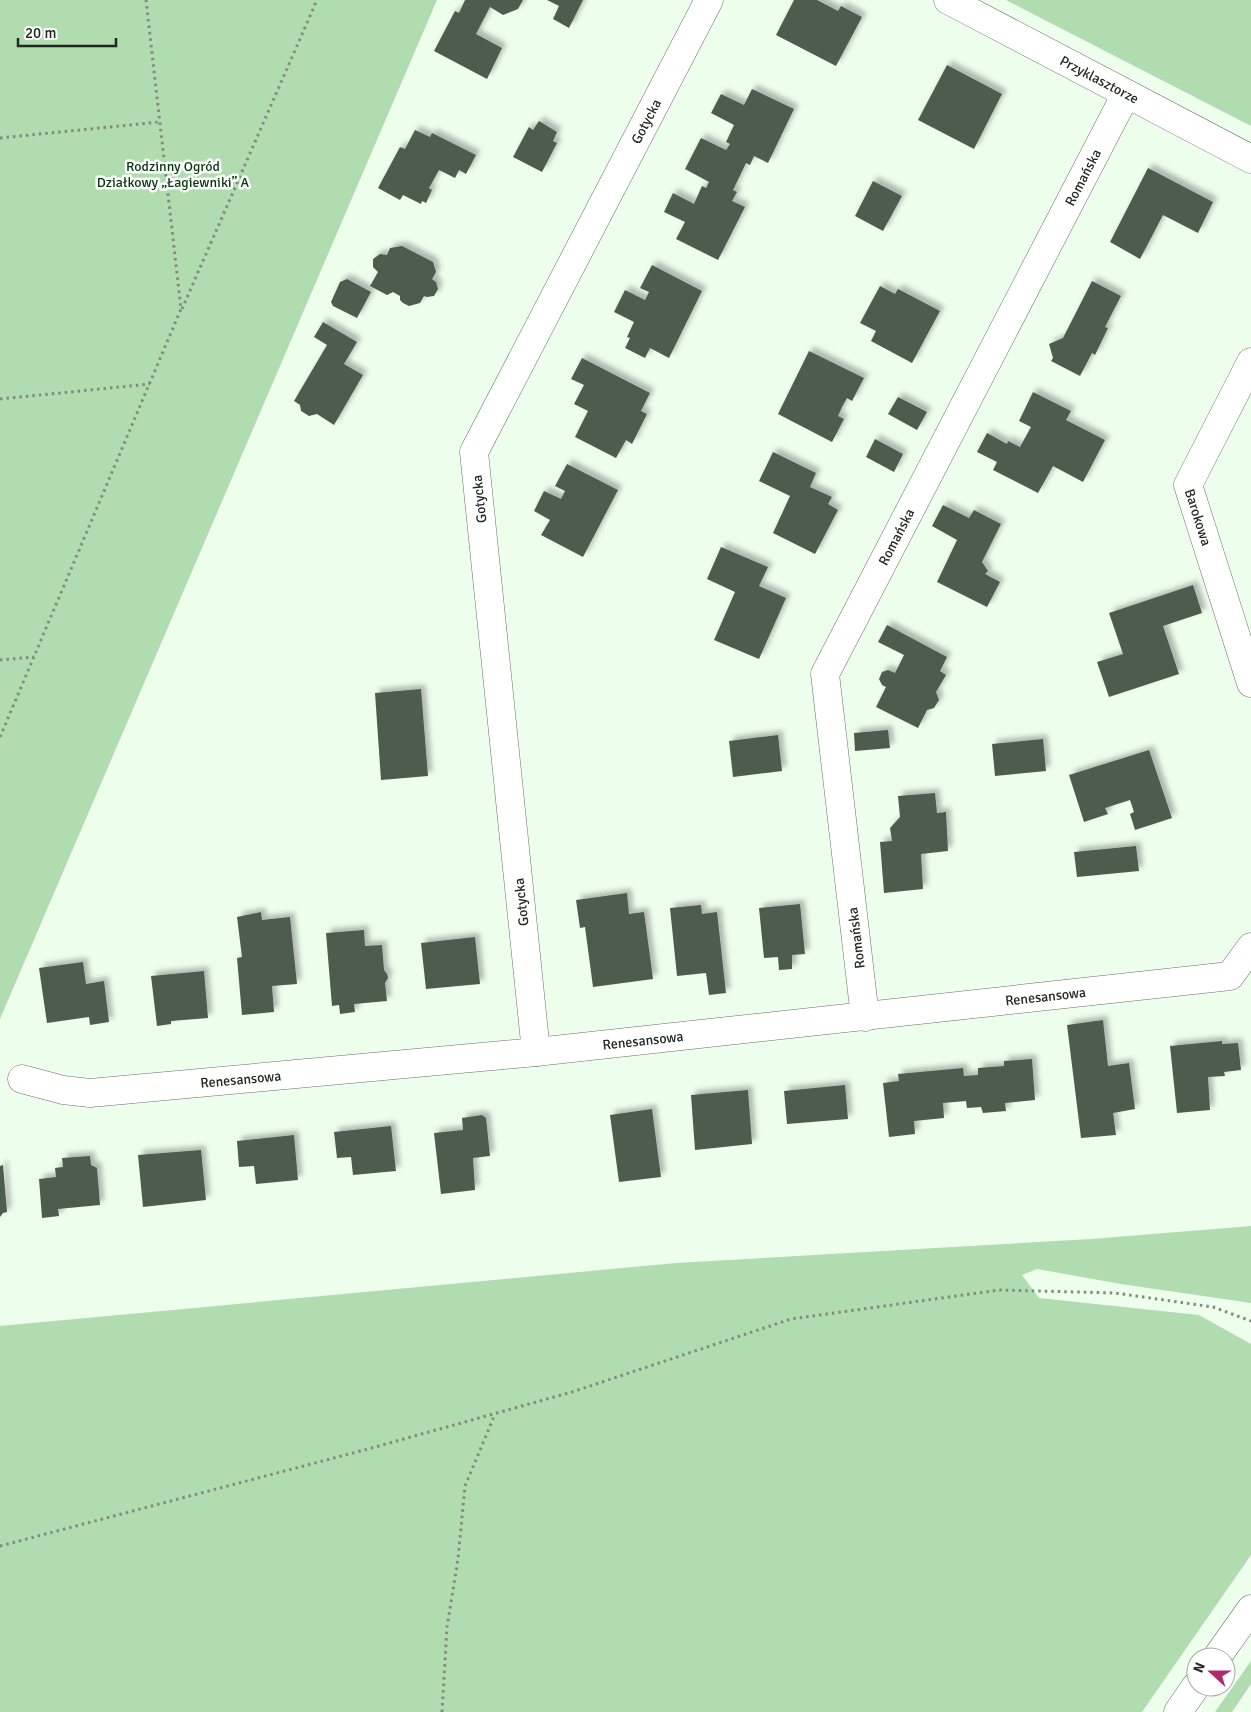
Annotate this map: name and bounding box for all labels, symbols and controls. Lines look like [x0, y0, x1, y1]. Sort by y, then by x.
scale bar [18, 15, 115, 47]
text: 20 m [25, 24, 56, 42]
street label: Przyklasztorze [1057, 52, 1142, 108]
street label: Gotycka [628, 96, 665, 147]
street label: Romańska [1061, 146, 1105, 209]
park label: Rodzinny Ogród Działkowy „Łagiewniki” A [97, 158, 250, 191]
street label: Gotycka [469, 474, 490, 524]
street label: Barokowa [1181, 487, 1215, 548]
street label: Romańska [875, 506, 918, 568]
street label: Gotycka [511, 877, 532, 927]
street label: Romańska [844, 906, 869, 970]
street label: Renesansowa [1004, 984, 1087, 1010]
street label: Renesansowa [602, 1028, 684, 1054]
street label: Renesansowa [200, 1067, 282, 1092]
north arrow [1186, 1647, 1236, 1697]
text: N [1190, 1660, 1209, 1675]

